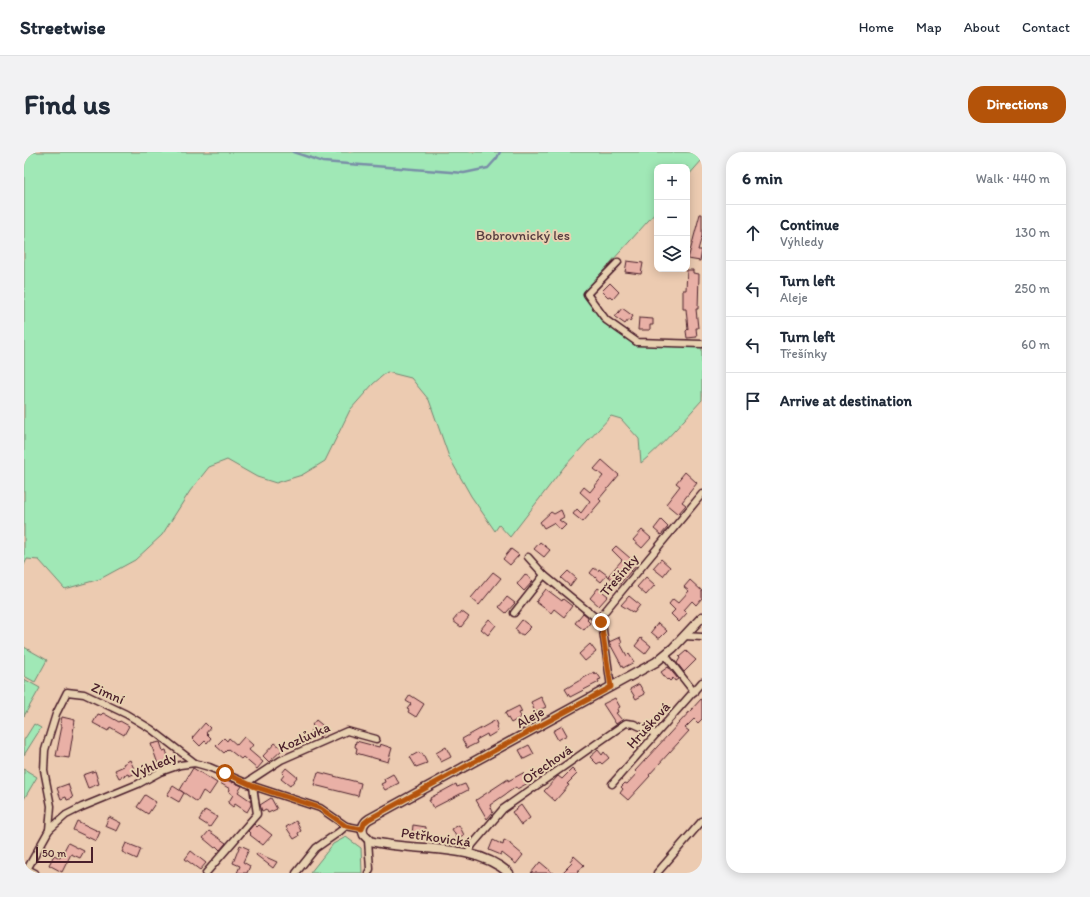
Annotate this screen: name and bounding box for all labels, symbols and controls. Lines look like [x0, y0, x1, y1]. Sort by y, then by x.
text: Streetwise [20, 16, 106, 39]
text: Home [859, 19, 894, 36]
text: Map [916, 19, 942, 36]
text: About [964, 19, 1000, 36]
text: Contact [1022, 19, 1070, 36]
button: Directions [968, 86, 1066, 123]
text: Find us [24, 87, 111, 121]
map controls [654, 164, 690, 272]
button: + [654, 164, 690, 200]
text: 6 min [742, 168, 783, 188]
text: Walk · 440 m [976, 171, 1050, 186]
button: − [654, 200, 690, 236]
text: Continue [780, 216, 839, 234]
icon: ahead [742, 222, 764, 244]
text: 130 m [1015, 225, 1050, 240]
park label: Bobrovnický les [476, 227, 570, 244]
text: Výhledy [780, 234, 824, 249]
button: layers [654, 236, 690, 272]
text: Turn left [780, 272, 835, 290]
icon: left [742, 278, 764, 300]
text: 250 m [1014, 281, 1050, 296]
text: Aleje [780, 290, 808, 305]
text: Turn left [780, 328, 835, 346]
icon: left [742, 334, 764, 356]
text: 60 m [1021, 337, 1050, 352]
text: Třešínky [780, 346, 827, 361]
icon: arrive [742, 390, 764, 412]
text: Arrive at destination [780, 392, 912, 410]
street label: Třešínky [597, 550, 642, 600]
route end [592, 613, 610, 631]
street label: Zimní [89, 679, 127, 708]
street label: Hrušková [623, 698, 674, 752]
street label: Aleje [513, 703, 548, 732]
street label: Kozlůvka [276, 719, 333, 756]
street label: Ořechová [519, 741, 576, 788]
street label: Výhledy [129, 748, 180, 782]
route start [216, 764, 234, 782]
street label: Petřkovická [400, 824, 473, 851]
scale bar [36, 845, 93, 864]
text: 50 m [42, 847, 66, 860]

